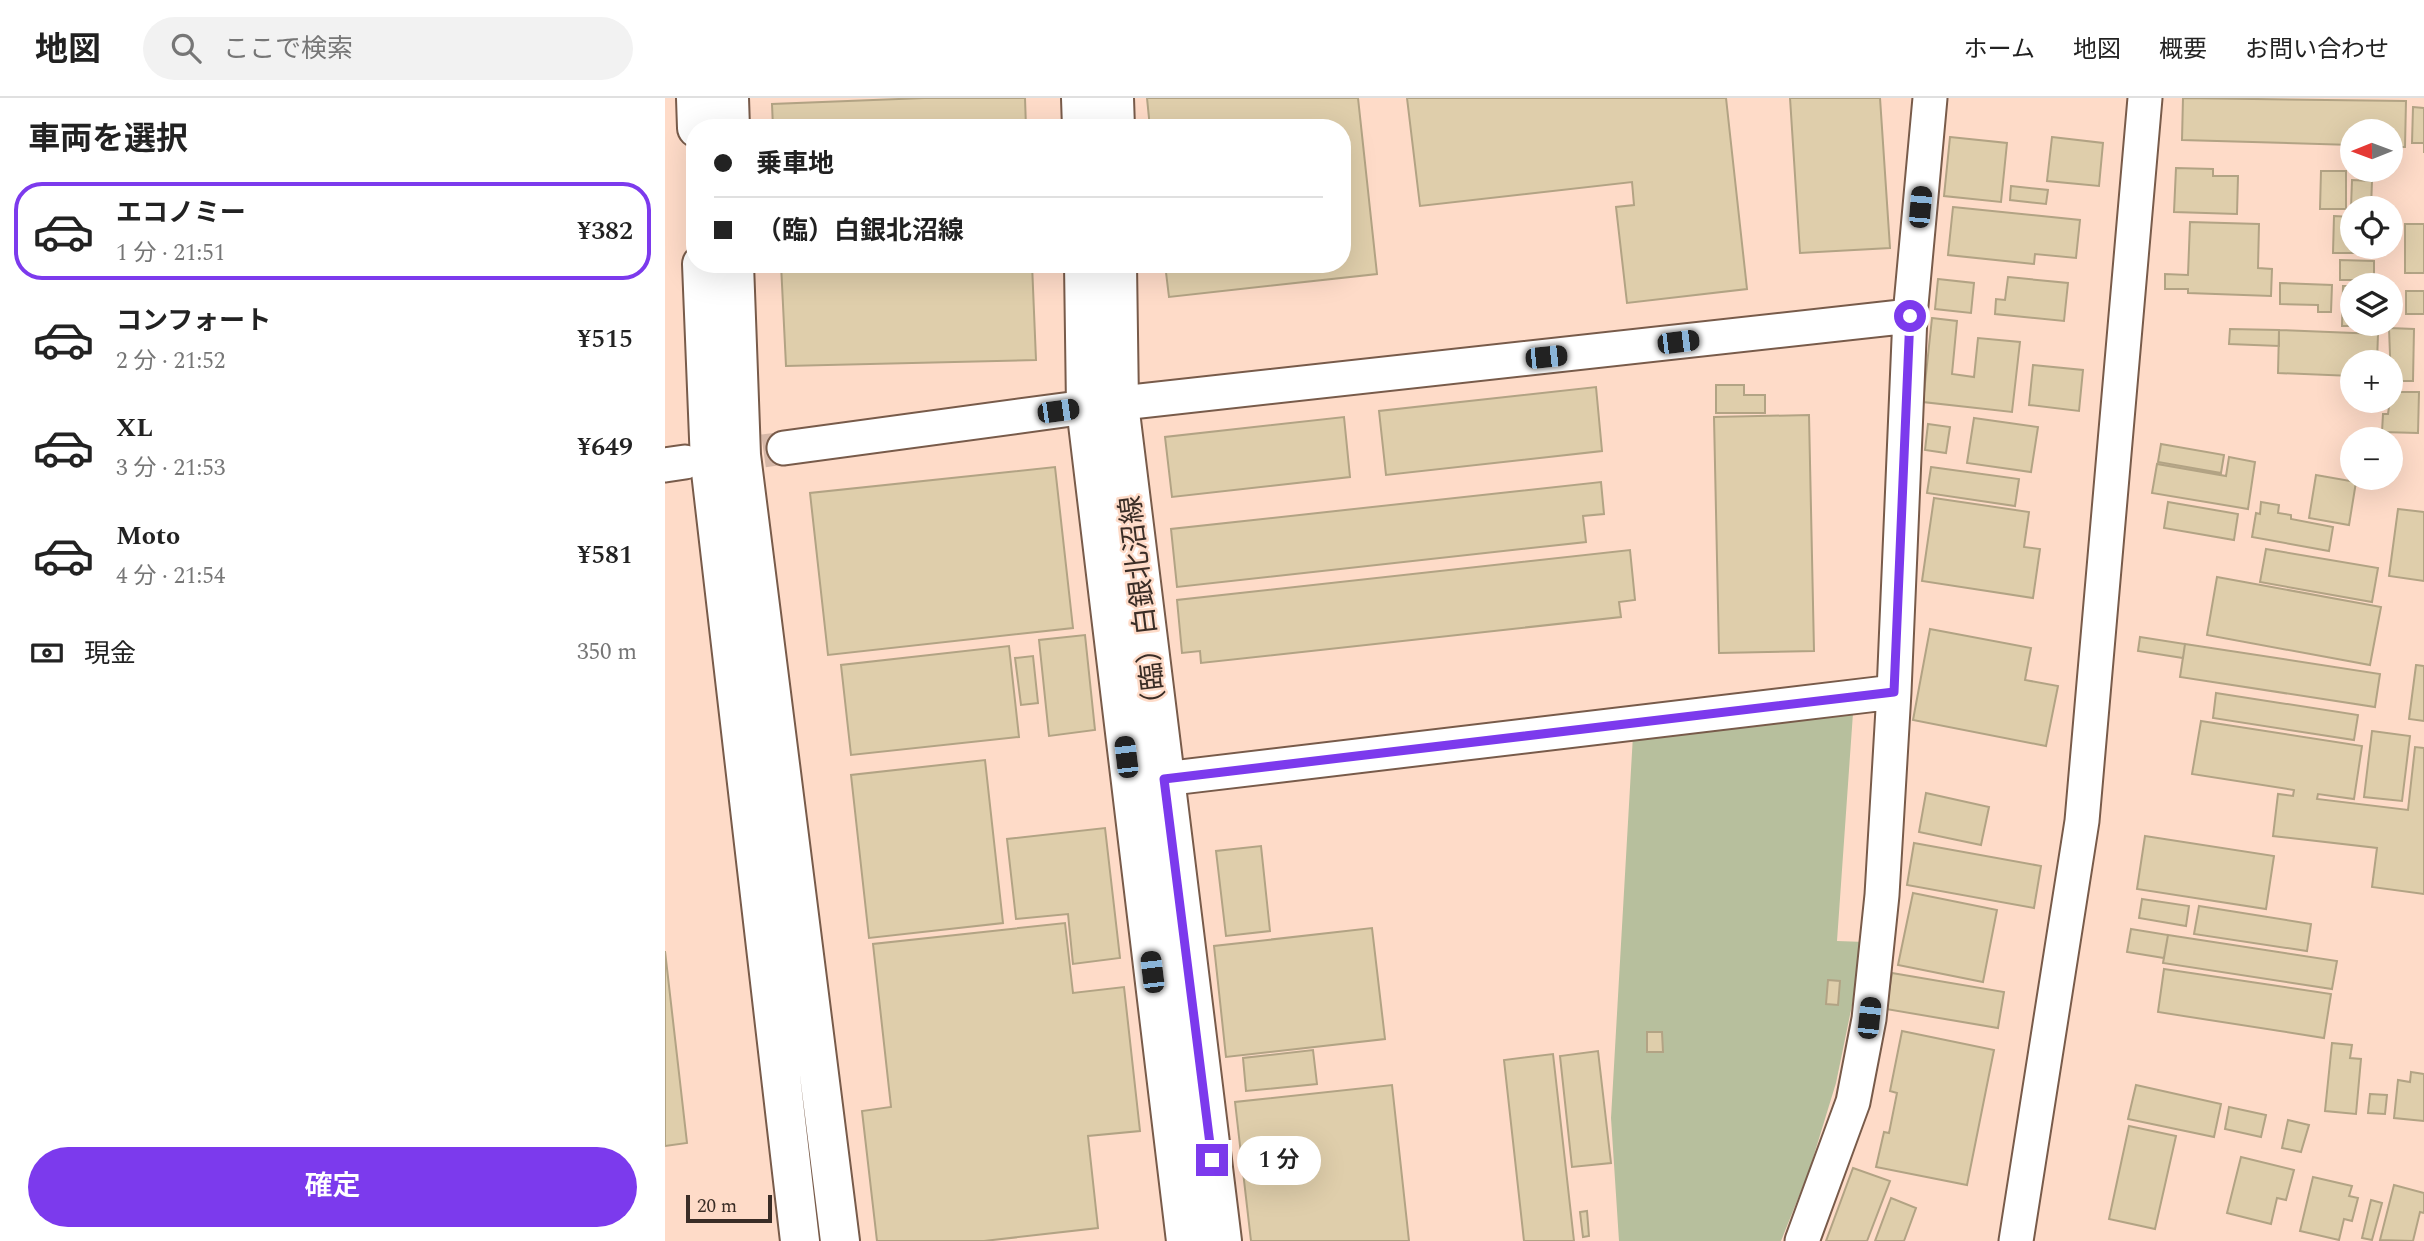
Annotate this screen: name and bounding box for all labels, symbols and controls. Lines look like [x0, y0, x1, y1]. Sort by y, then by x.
search box [143, 17, 633, 80]
text: 地図 [35, 25, 101, 75]
icon: search [167, 29, 205, 67]
text: ここで検索 [223, 29, 353, 69]
text: ホーム [1964, 32, 2035, 68]
text: 地図 [2073, 32, 2121, 68]
text: 概要 [2159, 32, 2207, 68]
text: お問い合わせ [2245, 32, 2389, 68]
text: 車両を選択 [28, 115, 188, 164]
north arrow [2340, 119, 2403, 182]
map controls [2340, 119, 2403, 490]
text: 乗車地 [756, 144, 834, 184]
car [1908, 185, 1933, 229]
text: エコノミー [116, 193, 246, 233]
button: locate [2340, 196, 2403, 259]
icon: car [32, 200, 95, 263]
text: ¥382 [577, 211, 633, 251]
text: （臨）白銀北沼線 [756, 211, 964, 251]
text: 1 分 · 21:51 [116, 236, 225, 271]
button: layers [2340, 273, 2403, 336]
route start [1894, 300, 1926, 332]
text: コンフォート [116, 301, 271, 341]
icon: car [32, 308, 95, 371]
text: ¥515 [577, 319, 633, 359]
car [1656, 329, 1701, 355]
text: 2 分 · 21:52 [116, 344, 225, 379]
car [1525, 344, 1568, 370]
button: + [2340, 350, 2403, 413]
car [1036, 398, 1081, 424]
text: XL [116, 408, 153, 448]
icon: car [32, 416, 95, 479]
text: ¥649 [577, 427, 633, 467]
button: − [2340, 427, 2403, 490]
text: 3 分 · 21:53 [116, 451, 225, 486]
street label: （臨）白銀北沼線 [1109, 493, 1179, 721]
text: Moto [116, 516, 180, 556]
icon: car [32, 524, 95, 587]
text: ¥581 [577, 535, 633, 575]
text: 4 分 · 21:54 [116, 559, 225, 594]
icon: cash [28, 634, 66, 672]
text: 現金 [84, 634, 136, 674]
text: 350 m [577, 635, 637, 670]
car [1114, 735, 1139, 779]
car [1140, 950, 1165, 994]
car [1857, 996, 1882, 1040]
callout: 1 分 [1237, 1136, 1321, 1184]
text: 1 分 [1258, 1143, 1300, 1178]
route end [1196, 1144, 1228, 1176]
button: 確定 [28, 1147, 637, 1227]
scale bar [686, 1192, 772, 1224]
text: 20 m [697, 1192, 737, 1221]

